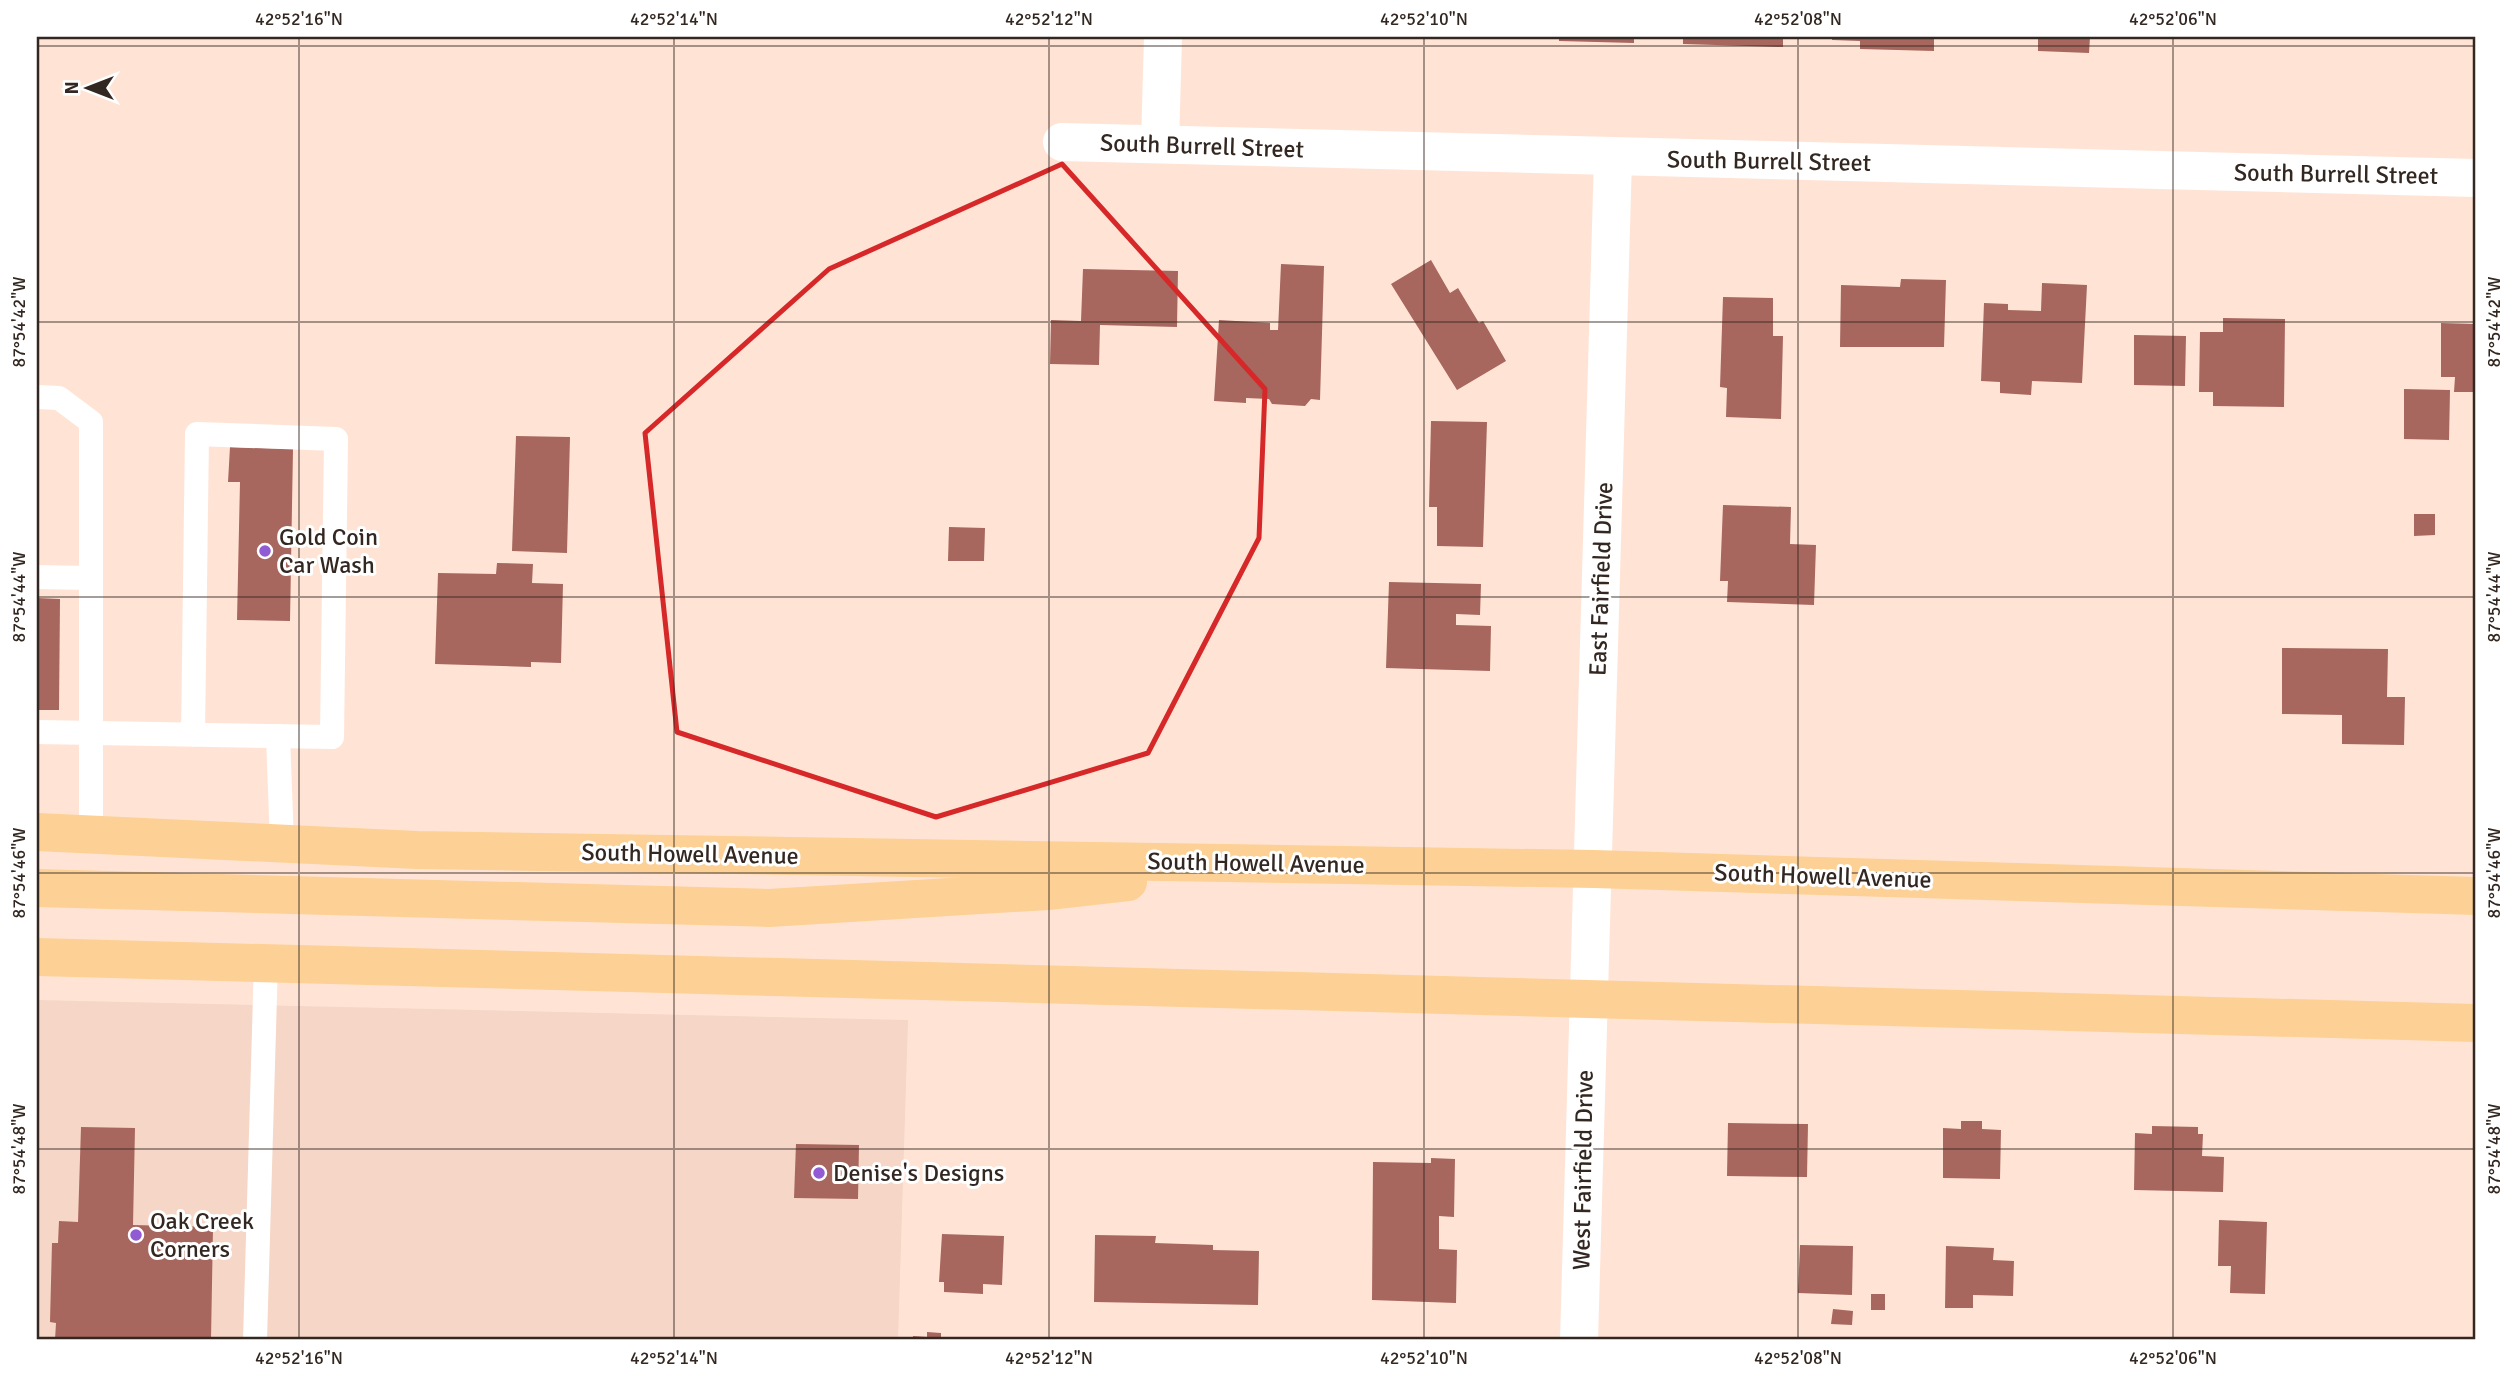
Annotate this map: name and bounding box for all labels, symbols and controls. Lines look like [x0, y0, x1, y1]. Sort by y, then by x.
text: 42°52'16"N [255, 8, 343, 30]
text: 42°52'14"N [630, 8, 718, 30]
text: 42°52'12"N [1005, 8, 1093, 30]
text: 42°52'10"N [1380, 8, 1468, 30]
text: 42°52'08"N [1754, 8, 1842, 30]
text: 42°52'06"N [2129, 8, 2217, 30]
north arrow [52, 52, 122, 122]
text: N [60, 81, 84, 95]
street label: South Burrell Street [1099, 127, 1305, 165]
street label: South Burrell Street [1667, 144, 1871, 178]
street label: South Burrell Street [2234, 157, 2438, 191]
text: 87°54'42"W [8, 277, 30, 367]
text: 87°54'42"W [2483, 277, 2505, 367]
street label: East Fairfield Drive [1583, 481, 1619, 677]
place label: Gold Coin Car Wash [279, 522, 378, 580]
marker: Gold Coin Car Wash [257, 543, 273, 559]
text: 87°54'44"W [8, 552, 30, 642]
text: 87°54'44"W [2483, 552, 2505, 642]
text: 87°54'46"W [8, 828, 30, 918]
text: 87°54'46"W [2483, 828, 2505, 918]
street label: South Howell Avenue [581, 837, 799, 871]
street label: South Howell Avenue [1147, 846, 1365, 880]
street label: South Howell Avenue [1714, 857, 1932, 895]
street label: West Fairfield Drive [1566, 1070, 1600, 1270]
text: 87°54'48"W [8, 1104, 30, 1194]
text: 87°54'48"W [2483, 1104, 2505, 1194]
place label: Denise's Designs [833, 1158, 1004, 1188]
marker: Denise's Designs [811, 1165, 827, 1181]
place label: Oak Creek Corners [150, 1206, 254, 1264]
marker: Oak Creek Corners [128, 1227, 144, 1243]
text: 42°52'16"N [255, 1347, 343, 1369]
text: 42°52'14"N [630, 1347, 718, 1369]
text: 42°52'12"N [1005, 1347, 1093, 1369]
text: 42°52'10"N [1380, 1347, 1468, 1369]
text: 42°52'08"N [1754, 1347, 1842, 1369]
text: 42°52'06"N [2129, 1347, 2217, 1369]

